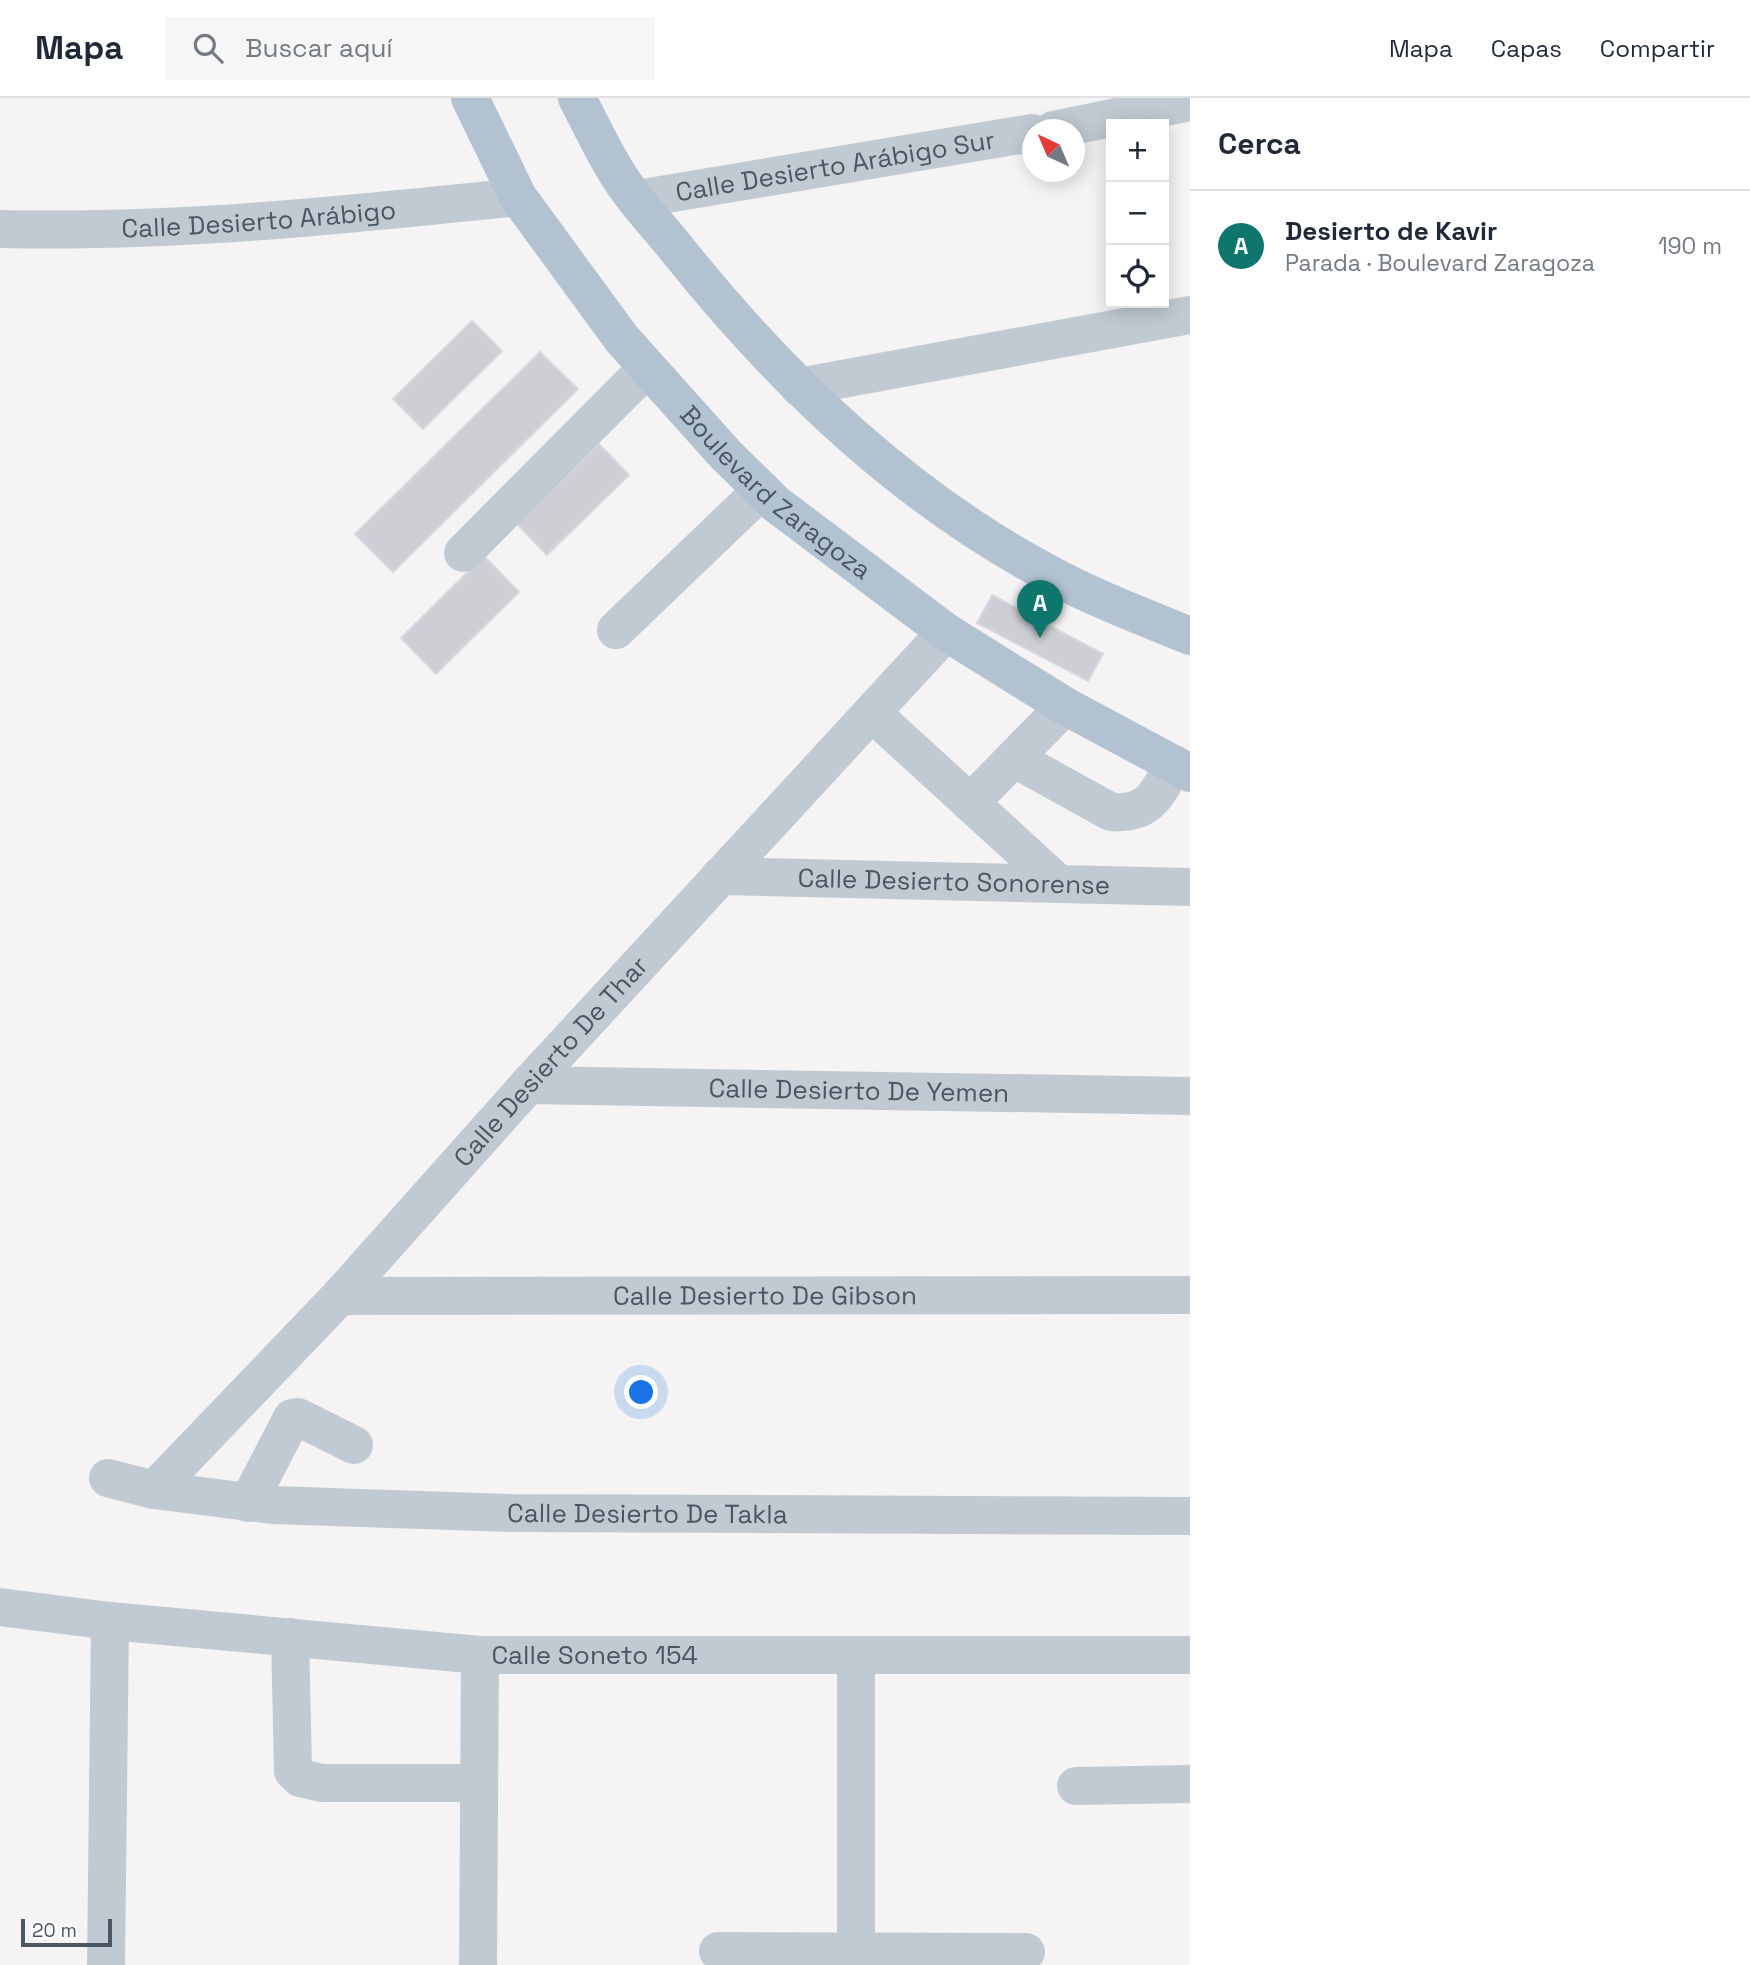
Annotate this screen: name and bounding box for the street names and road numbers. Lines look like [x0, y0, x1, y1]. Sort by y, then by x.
street label: Calle Desierto Arábigo Sur [673, 122, 998, 209]
street label: Calle Desierto Arábigo [121, 193, 397, 245]
street label: Boulevard Zaragoza [673, 398, 878, 587]
street label: Calle Desierto Sonorense [797, 861, 1111, 902]
street label: Calle Desierto De Thar [446, 949, 655, 1174]
street label: Calle Desierto De Yemen [708, 1071, 1009, 1110]
street label: Calle Desierto De Gibson [613, 1278, 917, 1313]
street label: Calle Desierto De Takla [507, 1496, 788, 1531]
street label: Calle Soneto 154 [491, 1638, 698, 1672]

